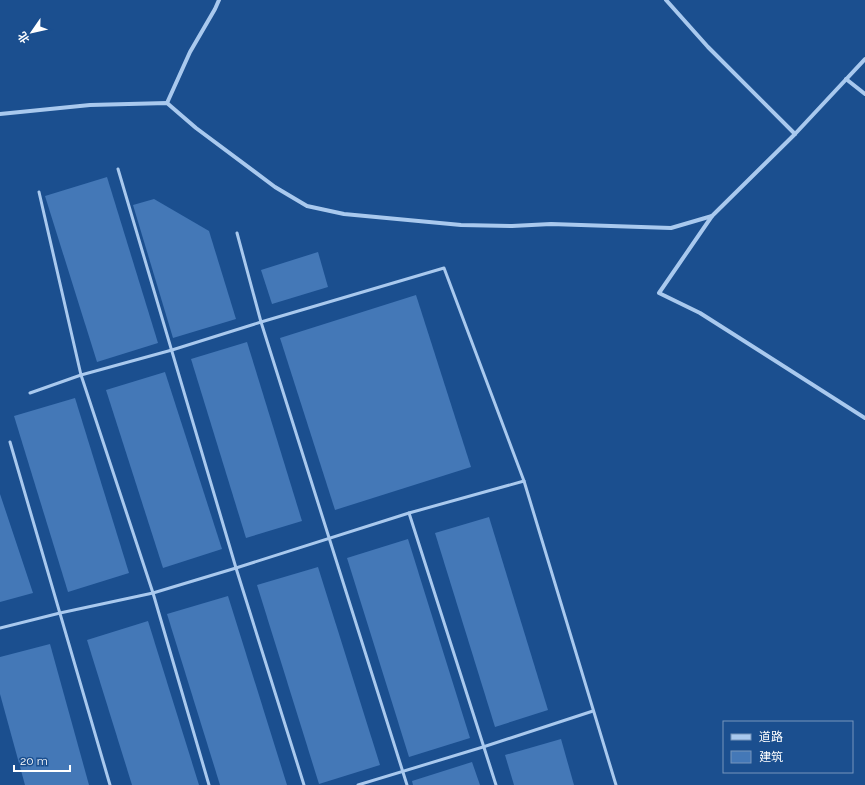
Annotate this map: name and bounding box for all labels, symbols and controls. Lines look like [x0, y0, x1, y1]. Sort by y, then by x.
north arrow [12, 12, 52, 52]
text: 北 [16, 29, 33, 46]
legend [723, 721, 853, 773]
text: 道路 [759, 730, 783, 744]
scale bar [14, 747, 70, 773]
text: 建筑 [759, 750, 783, 764]
text: 20 m [20, 754, 48, 768]

